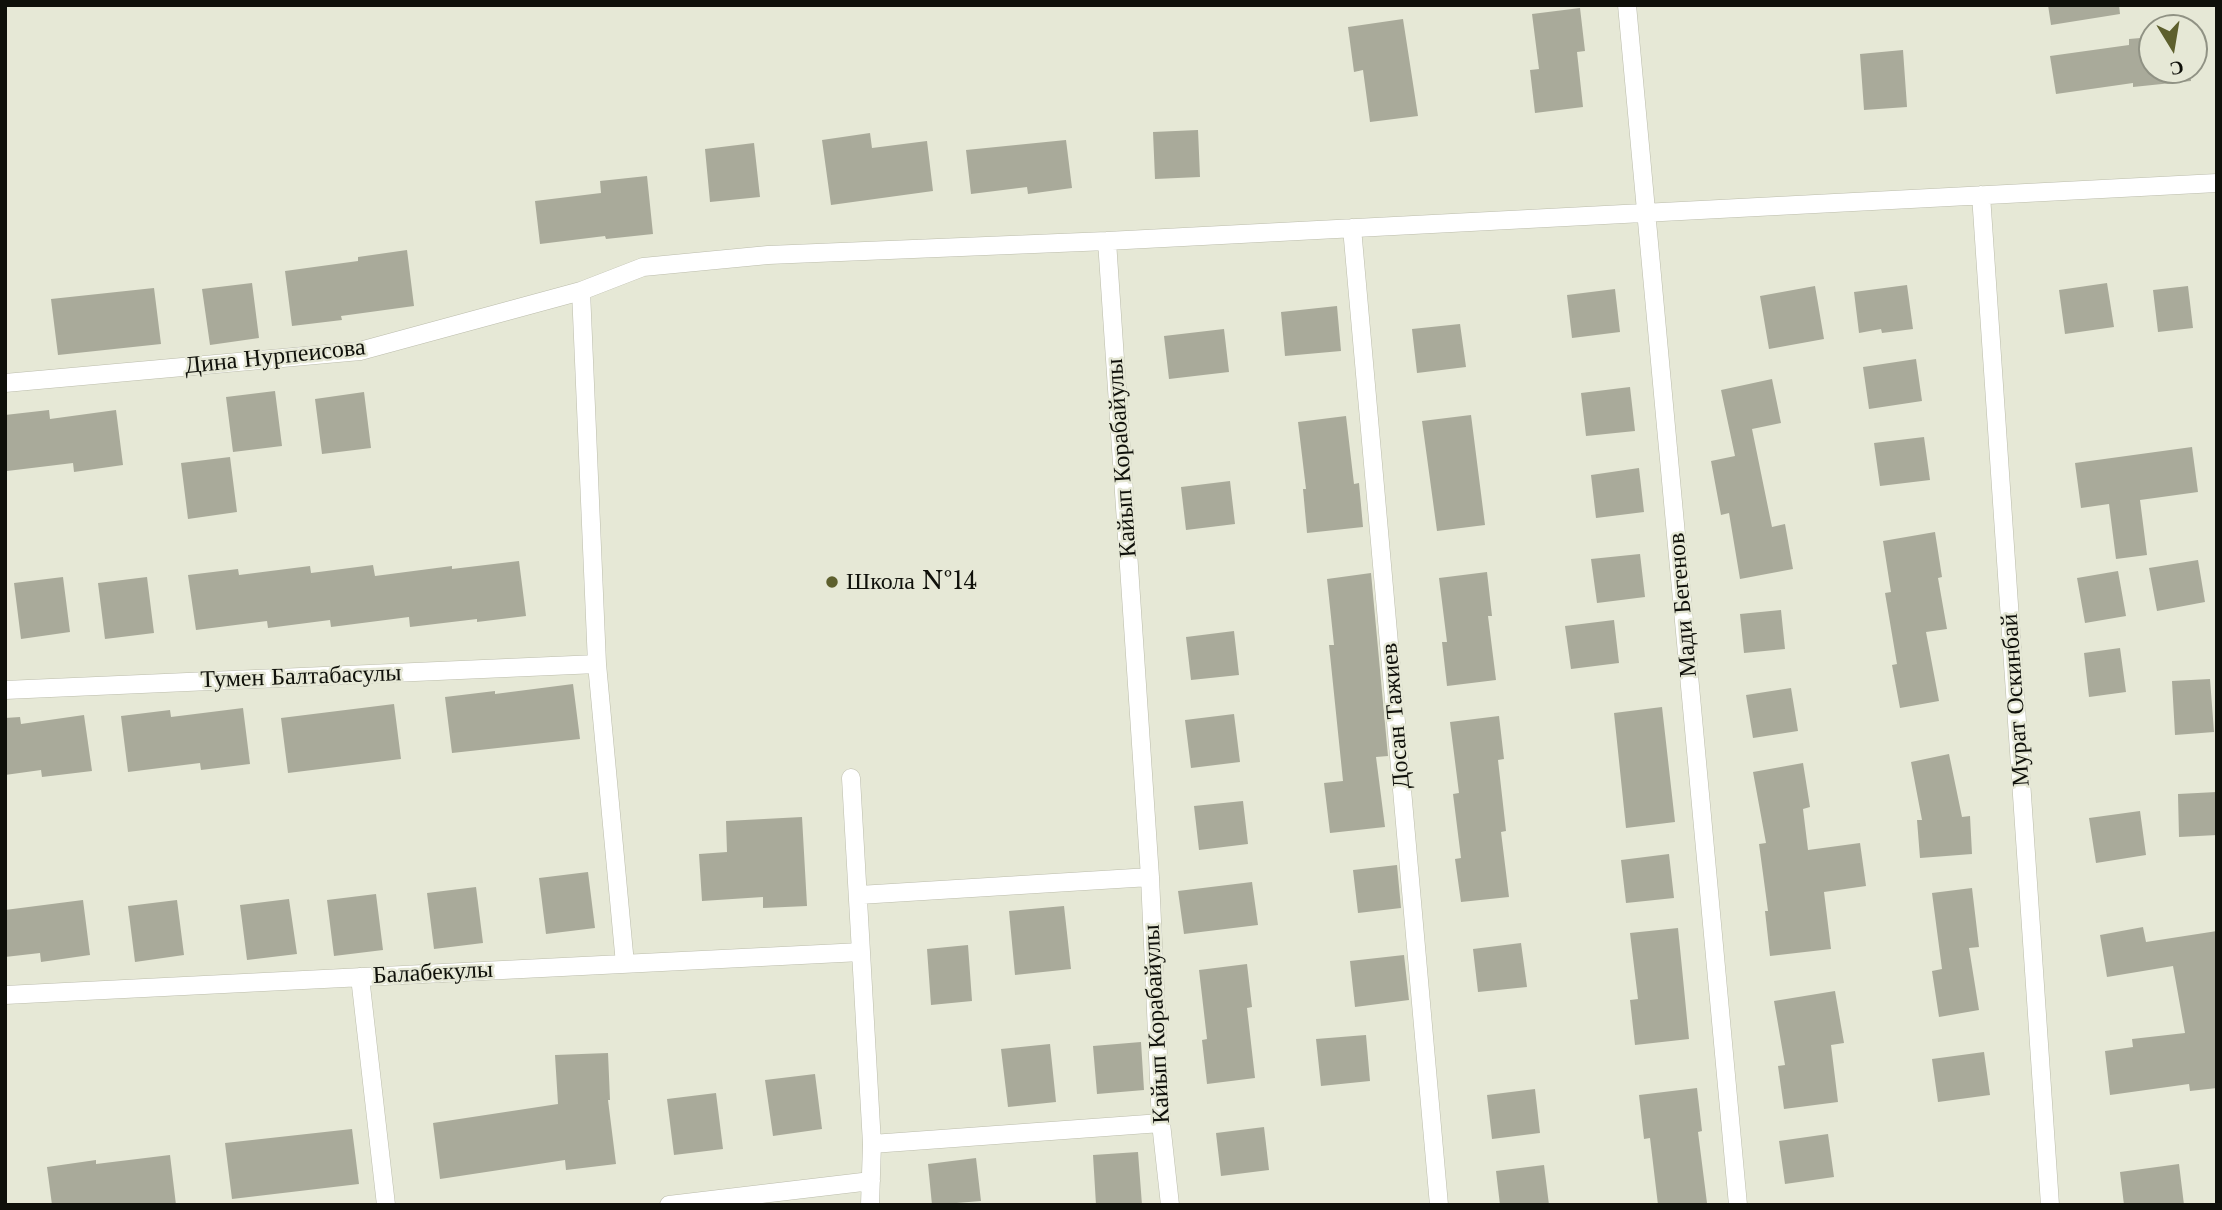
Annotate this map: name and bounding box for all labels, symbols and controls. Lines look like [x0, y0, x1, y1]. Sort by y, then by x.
north arrow [2138, 14, 2208, 84]
text: С [2168, 56, 2186, 81]
street label: Дина Нурпеисова [183, 333, 367, 381]
street label: Кайып Корабайулы [1101, 358, 1143, 558]
street label: Мади Бегенов [1662, 532, 1704, 678]
place label: Школа №14 [846, 568, 977, 596]
marker: Школа №14 [824, 574, 840, 590]
street label: Мурат Оскинбай [1996, 613, 2036, 787]
street label: Досан Тажиев [1375, 642, 1417, 790]
street label: Тумен Балтабасулы [200, 659, 402, 695]
street label: Кайып Корабайулы [1137, 924, 1177, 1124]
street label: Балабекулы [372, 955, 494, 991]

